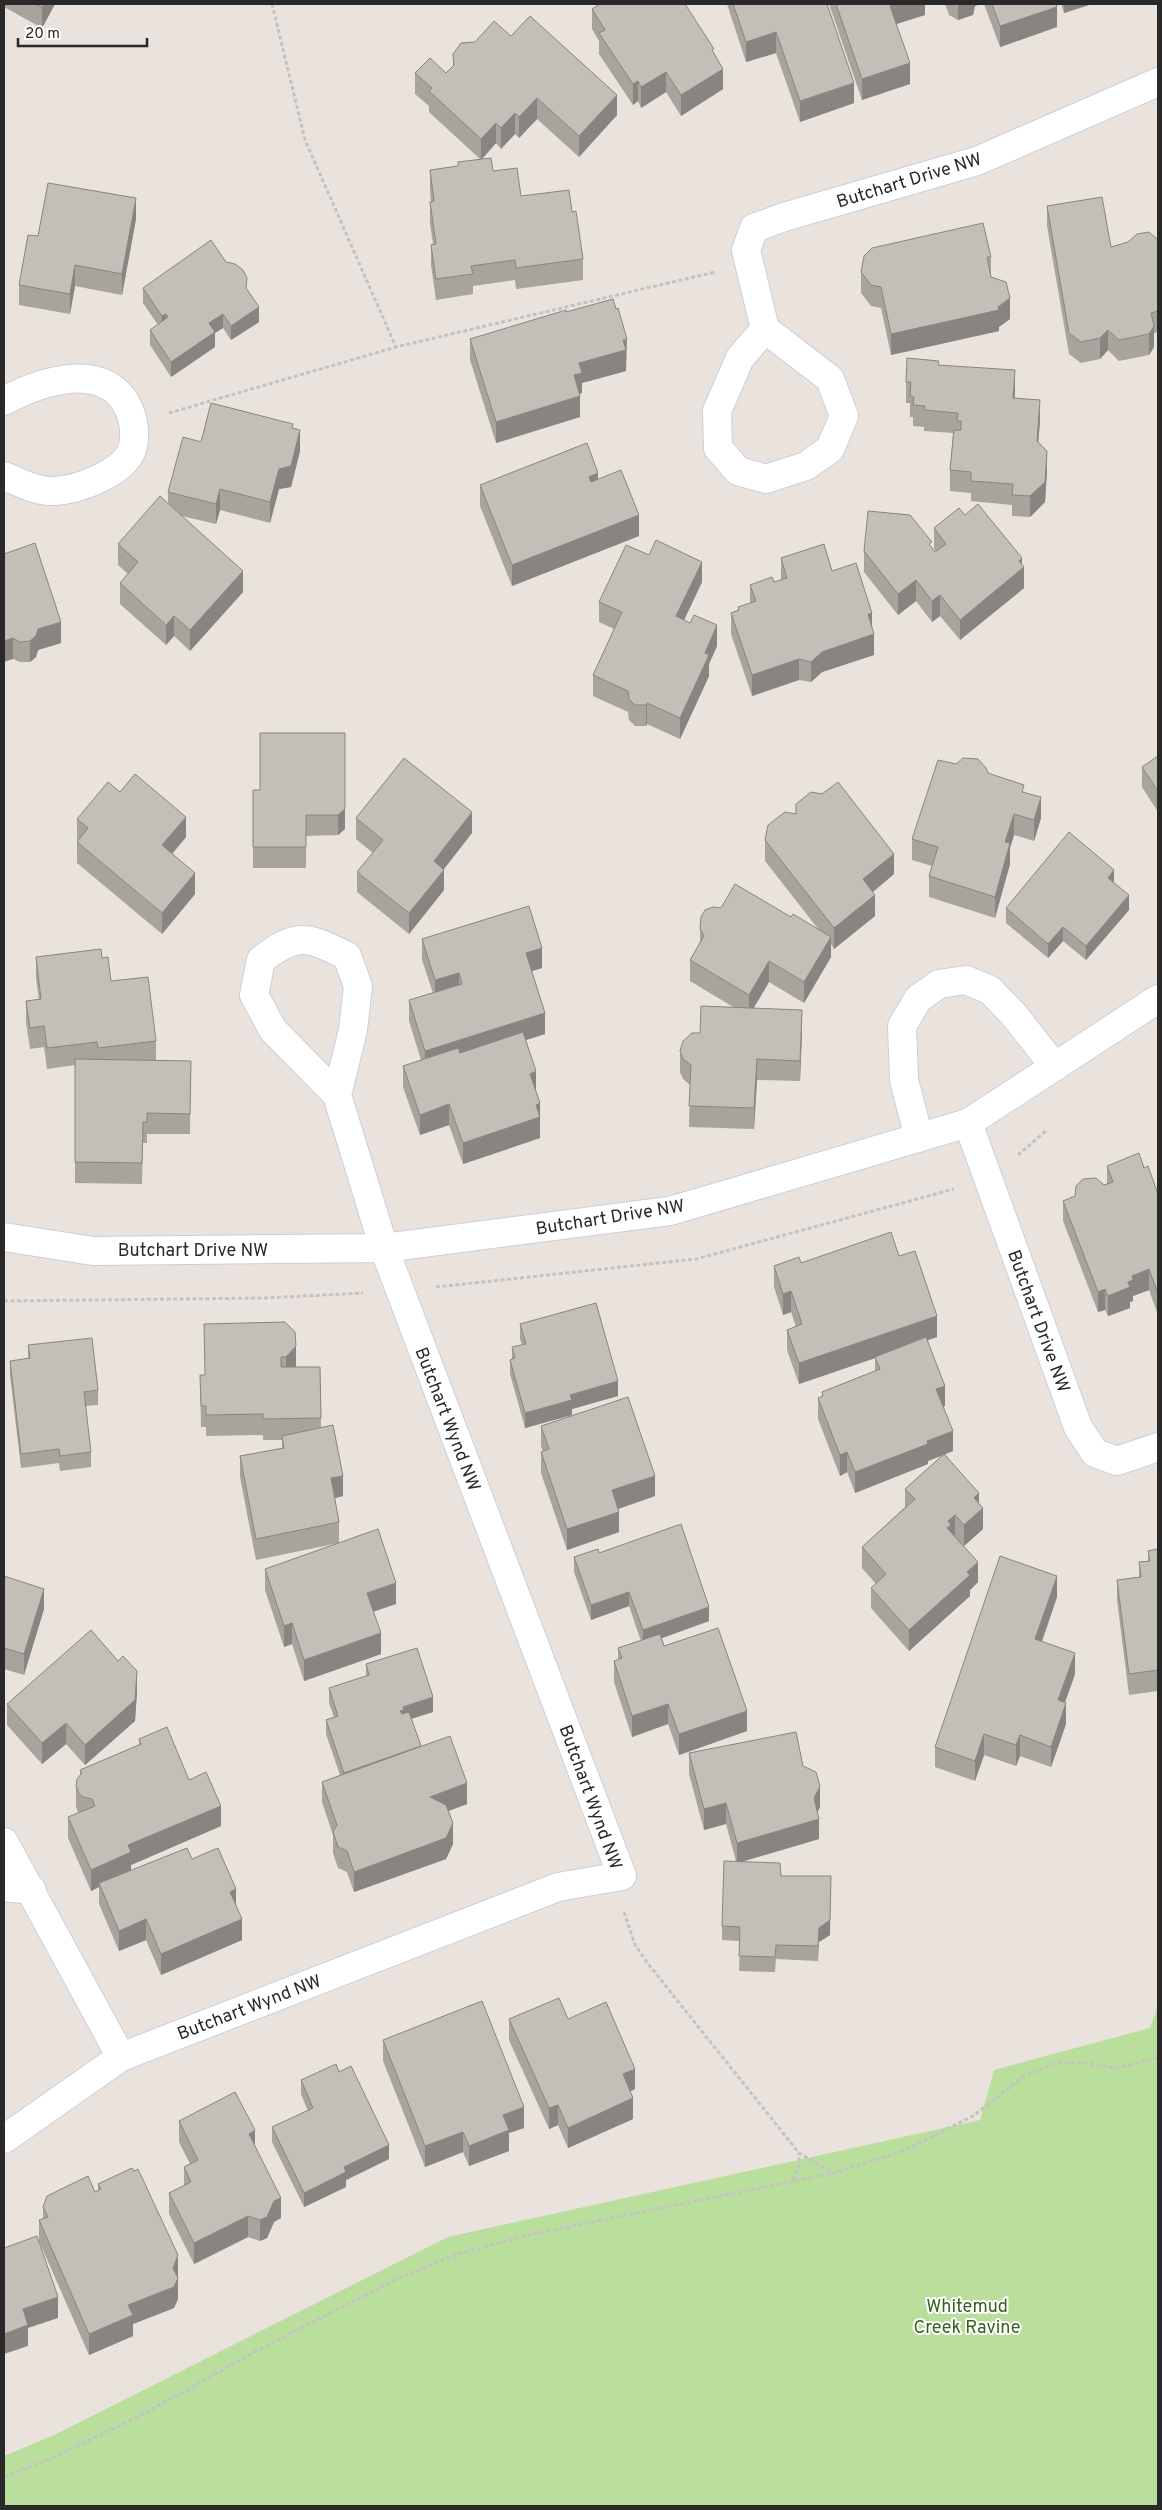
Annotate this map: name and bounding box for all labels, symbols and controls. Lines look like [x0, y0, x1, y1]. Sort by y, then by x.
scale bar [18, 15, 146, 47]
text: 20 m [25, 25, 60, 44]
street label: Butchart Drive NW [834, 148, 985, 214]
street label: Butchart Drive NW [534, 1195, 686, 1242]
street label: Butchart Drive NW [118, 1240, 268, 1263]
street label: Butchart Drive NW [1001, 1247, 1074, 1396]
street label: Butchart Wynd NW [409, 1344, 485, 1495]
street label: Butchart Wynd NW [553, 1722, 626, 1873]
street label: Butchart Wynd NW [174, 1970, 325, 2046]
park label: Whitemud Creek Ravine [914, 2296, 1020, 2340]

